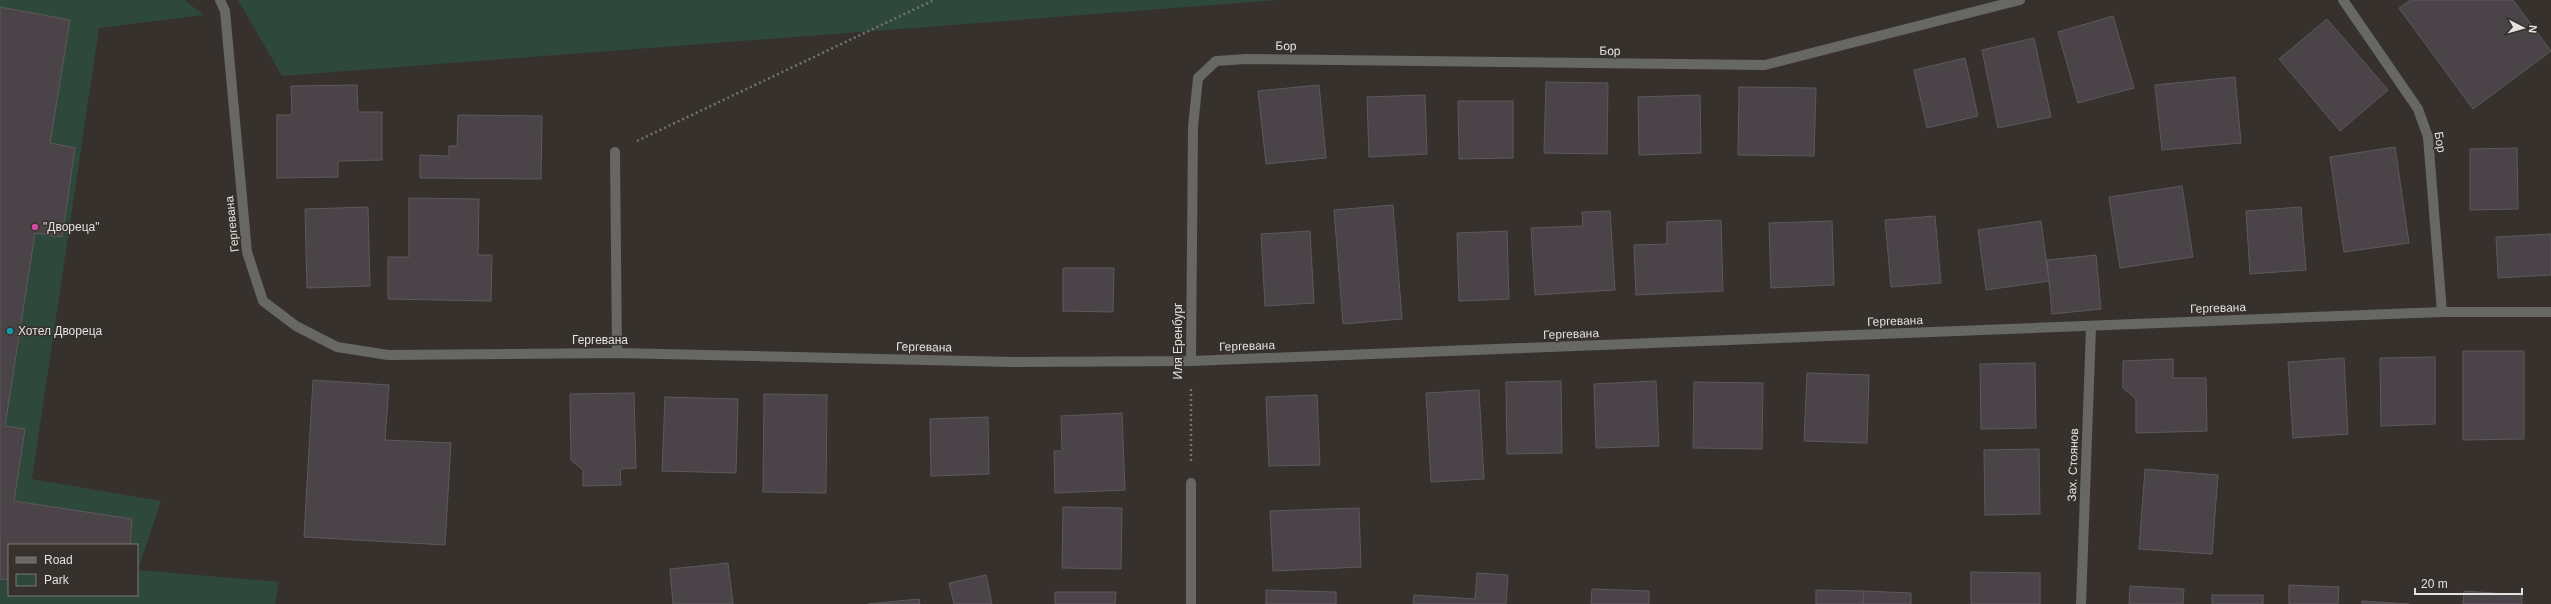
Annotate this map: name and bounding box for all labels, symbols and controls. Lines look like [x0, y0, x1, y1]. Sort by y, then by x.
north arrow [2503, 8, 2543, 48]
text: N [2527, 24, 2539, 34]
street label: Бор [1275, 39, 1297, 53]
street label: Бор [1599, 44, 1621, 58]
street label: Бор [2431, 130, 2449, 154]
street label: Гергевана [222, 195, 242, 253]
place label: "Двореца" [43, 220, 99, 234]
marker: "Двореца" [30, 222, 40, 232]
street label: Гергевана [2190, 300, 2247, 316]
street label: Иля Еренбург [1171, 302, 1185, 379]
street label: Гергевана [1867, 313, 1924, 329]
place label: Хотел Двореца [18, 324, 103, 338]
marker: Хотел Двореца [5, 326, 15, 336]
street label: Гергевана [1543, 326, 1600, 342]
street label: Гергевана [572, 333, 628, 347]
street label: Гергевана [1219, 338, 1276, 354]
street label: Гергевана [896, 340, 952, 354]
street label: Зах. Стоянов [2065, 428, 2081, 502]
legend [8, 544, 138, 596]
text: Road [44, 553, 73, 567]
scale bar [2415, 570, 2522, 596]
text: Park [44, 573, 70, 587]
text: 20 m [2421, 577, 2448, 591]

